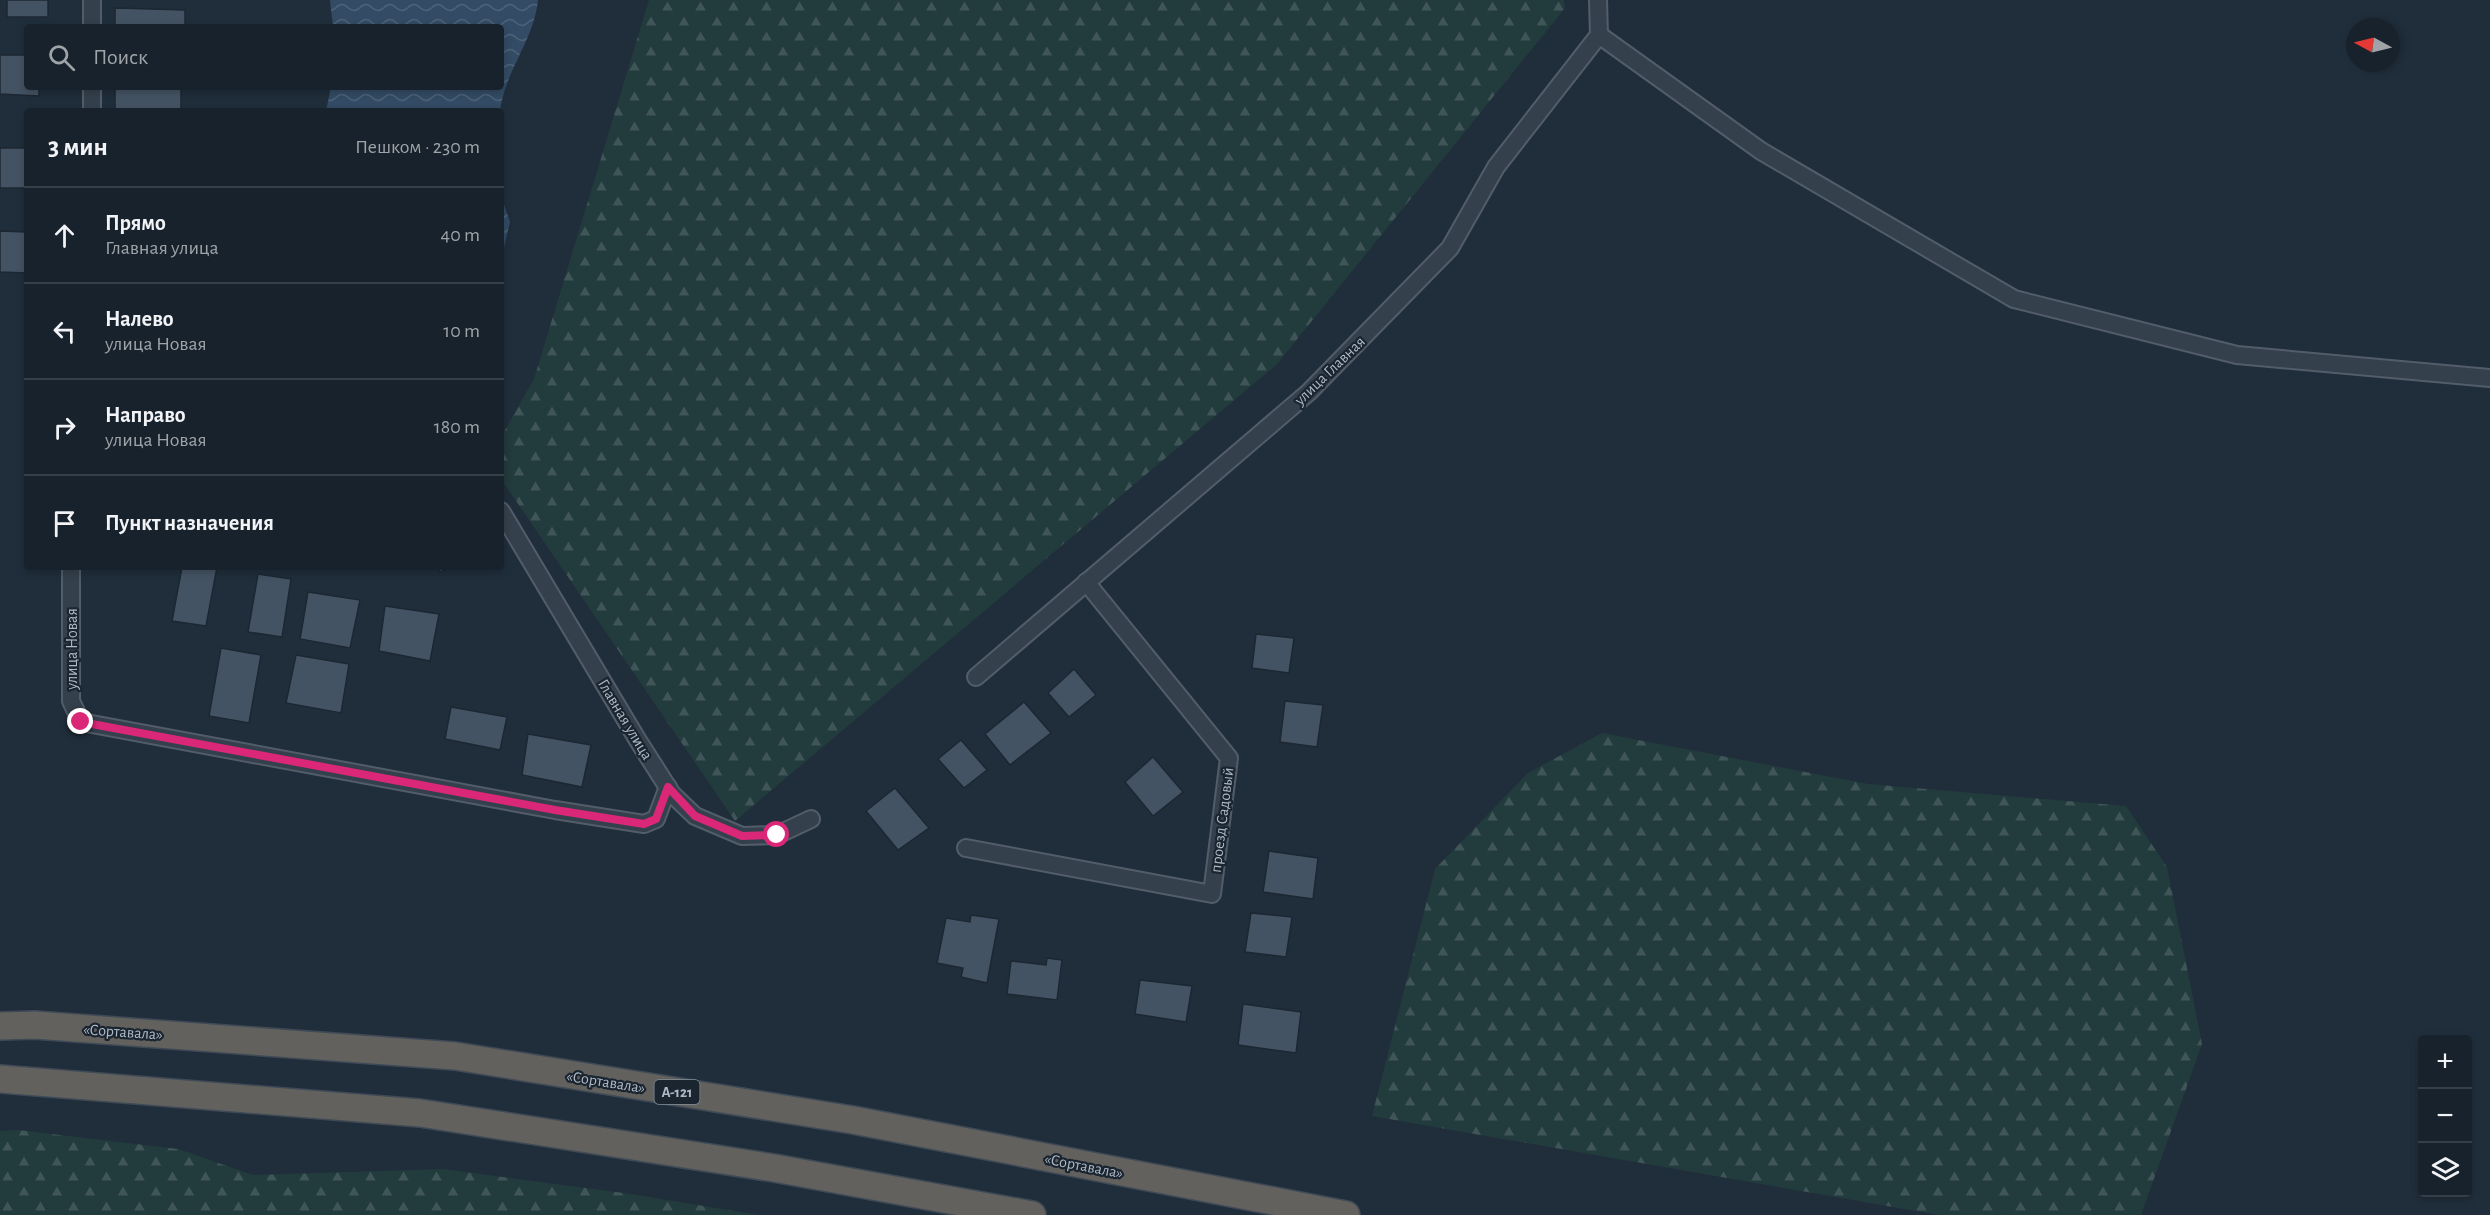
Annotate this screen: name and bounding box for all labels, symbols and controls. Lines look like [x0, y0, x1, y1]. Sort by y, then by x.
north arrow [2346, 18, 2400, 72]
search box [24, 24, 504, 90]
icon: search [45, 41, 78, 74]
text: Поиск [93, 46, 148, 68]
text: 3 мин [48, 134, 108, 160]
text: Пешком · 230 m [355, 137, 480, 157]
text: Прямо [105, 212, 166, 234]
icon: ahead [48, 219, 81, 252]
text: 40 m [441, 225, 480, 245]
text: Главная улица [105, 238, 219, 258]
text: Налево [105, 308, 174, 330]
icon: left [48, 315, 81, 348]
text: 10 m [443, 321, 480, 341]
street label: улица Главная [1291, 333, 1369, 409]
text: улица Новая [105, 334, 207, 354]
text: Направо [105, 404, 186, 426]
icon: right [48, 411, 81, 444]
text: 180 m [434, 417, 480, 437]
text: улица Новая [105, 430, 207, 450]
icon: arrive [48, 507, 81, 540]
text: Пункт назначения [105, 512, 274, 534]
street label: улица Новая [64, 608, 81, 691]
street label: Главная улица [594, 676, 655, 763]
route end [67, 708, 93, 734]
street label: проезд Садовый [1208, 767, 1236, 874]
route start [763, 821, 789, 847]
street label: «Сортавала» [83, 1021, 163, 1043]
map controls [2418, 1035, 2472, 1197]
button: + [2418, 1035, 2472, 1089]
street label: «Сортавала» [565, 1068, 646, 1096]
road number: А-121 [654, 1080, 700, 1104]
button: − [2418, 1089, 2472, 1143]
button: layers [2418, 1143, 2472, 1197]
street label: «Сортавала» [1043, 1151, 1124, 1181]

